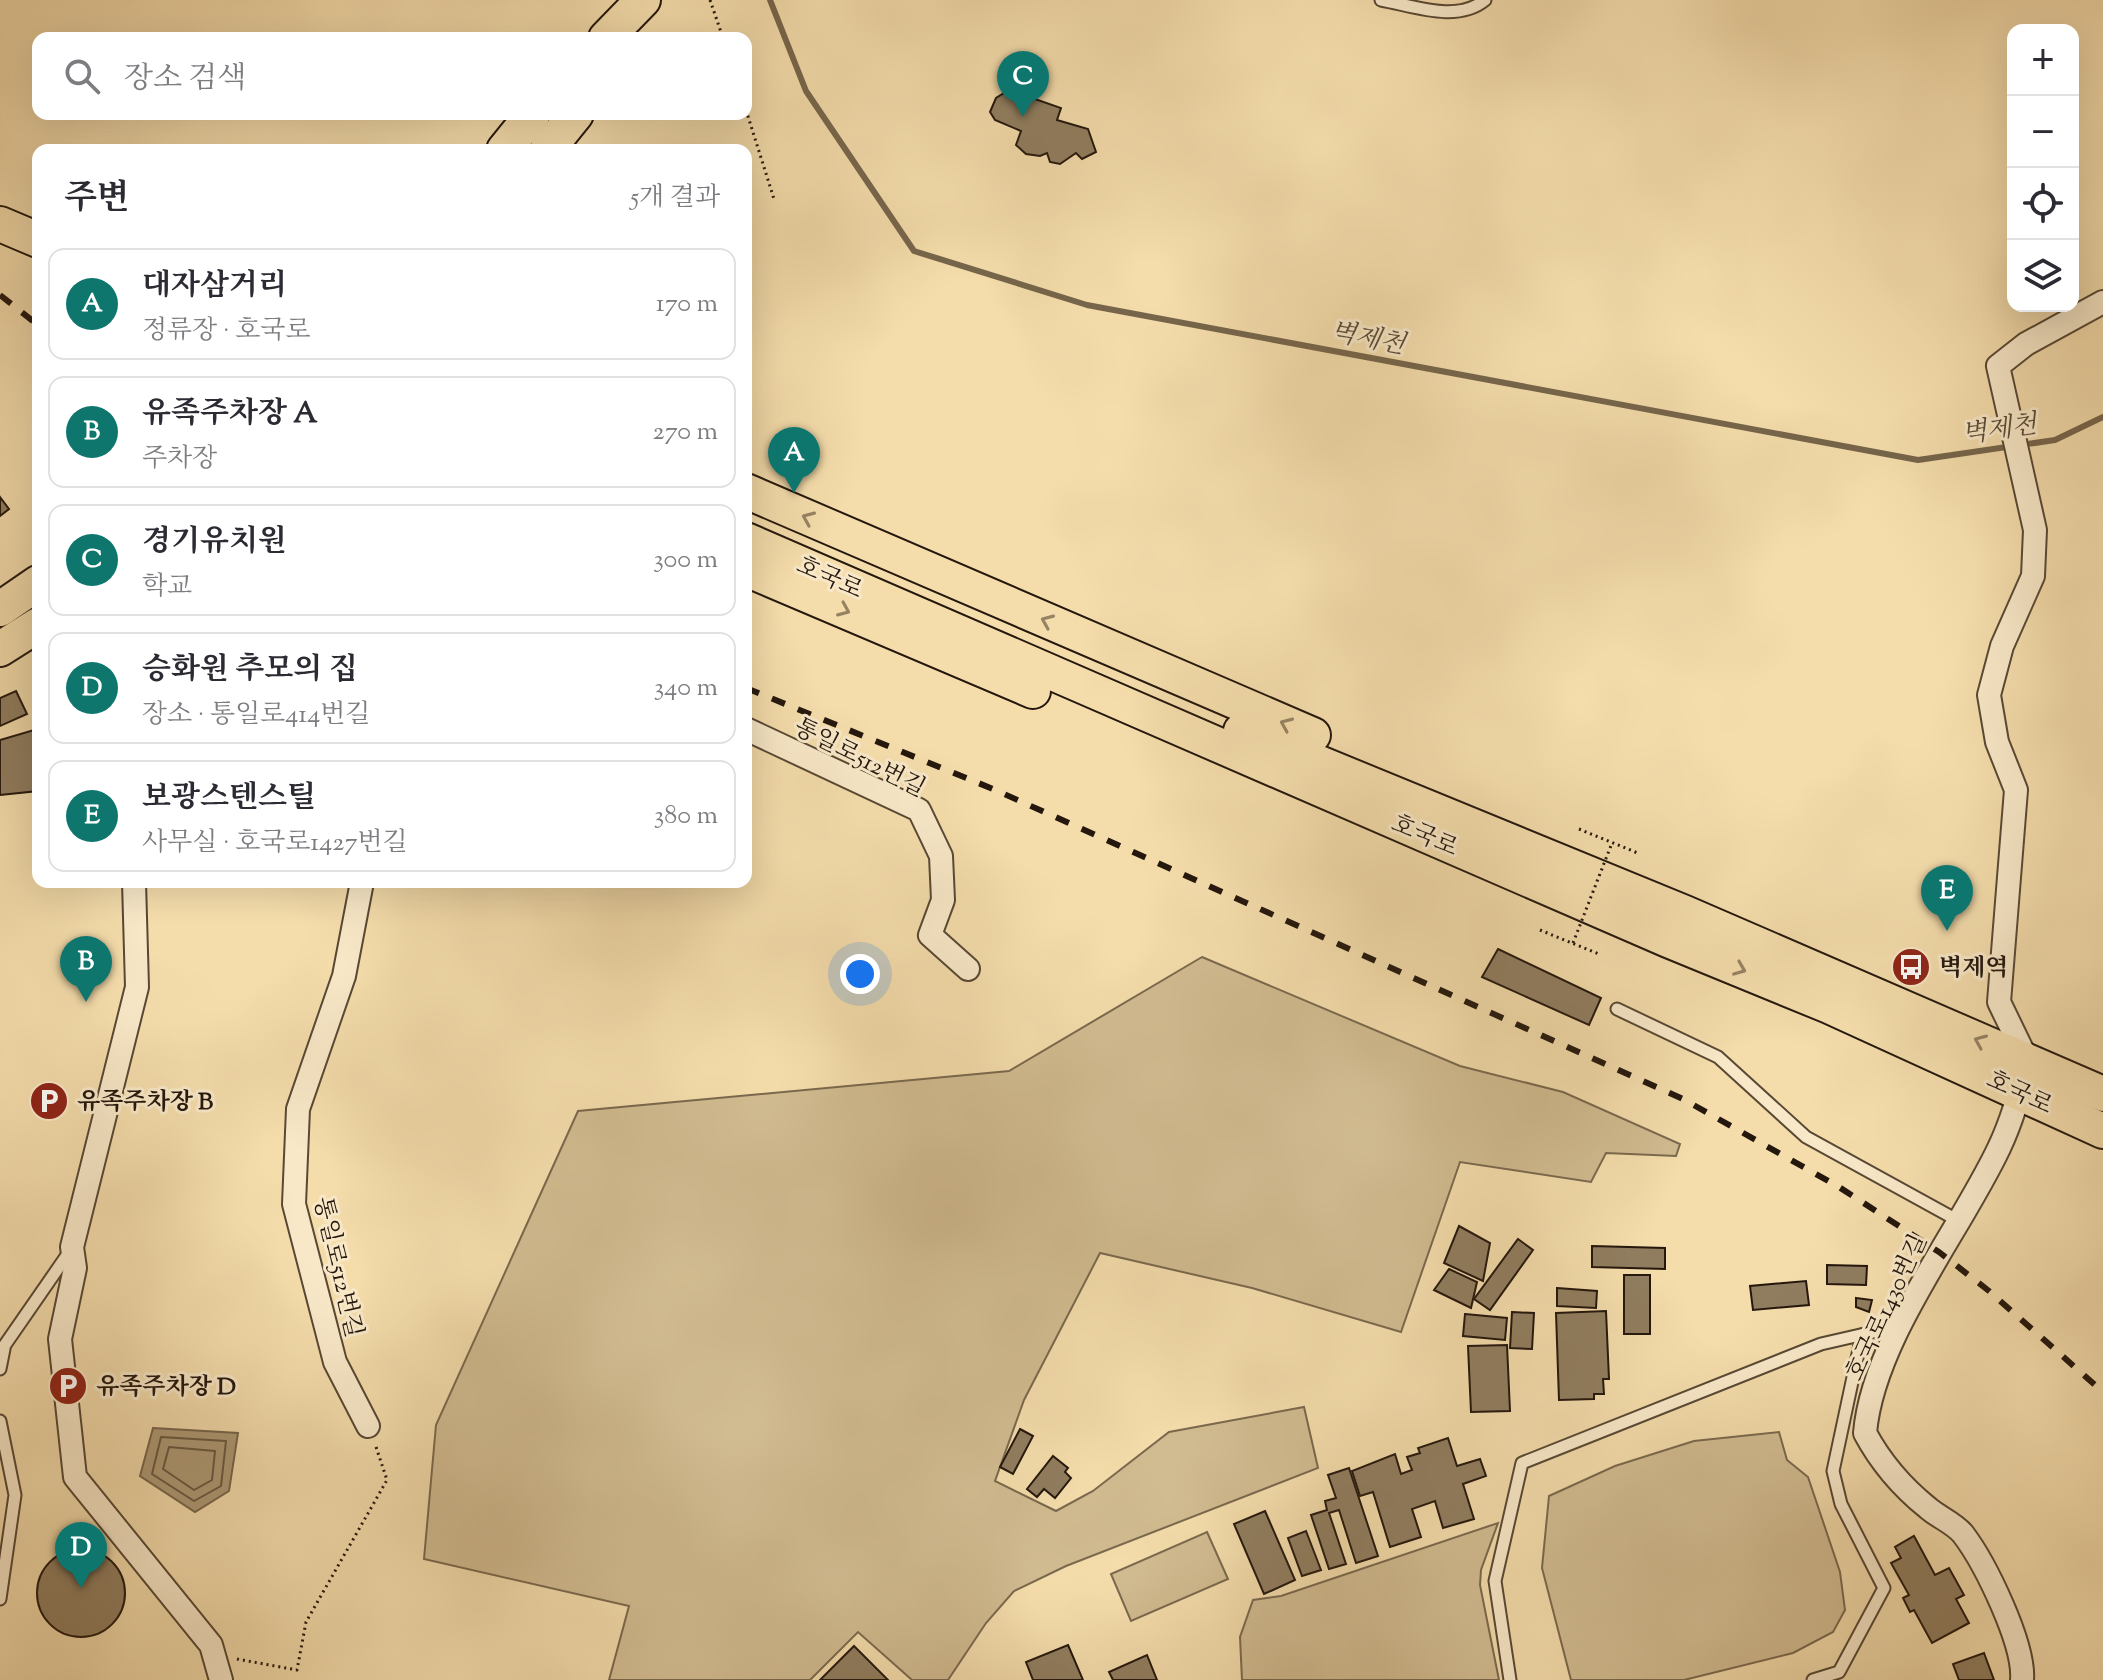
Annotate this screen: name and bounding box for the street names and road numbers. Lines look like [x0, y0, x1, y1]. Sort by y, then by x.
street label: 호국로 [790, 549, 868, 609]
street label: 통일로512번길 [787, 711, 931, 807]
street label: 호국로 [1386, 808, 1463, 866]
street label: 호국로 [1980, 1064, 2058, 1124]
street label: 통일로512번길 [304, 1194, 370, 1341]
street label: 호국로1430번길 [1839, 1229, 1937, 1387]

